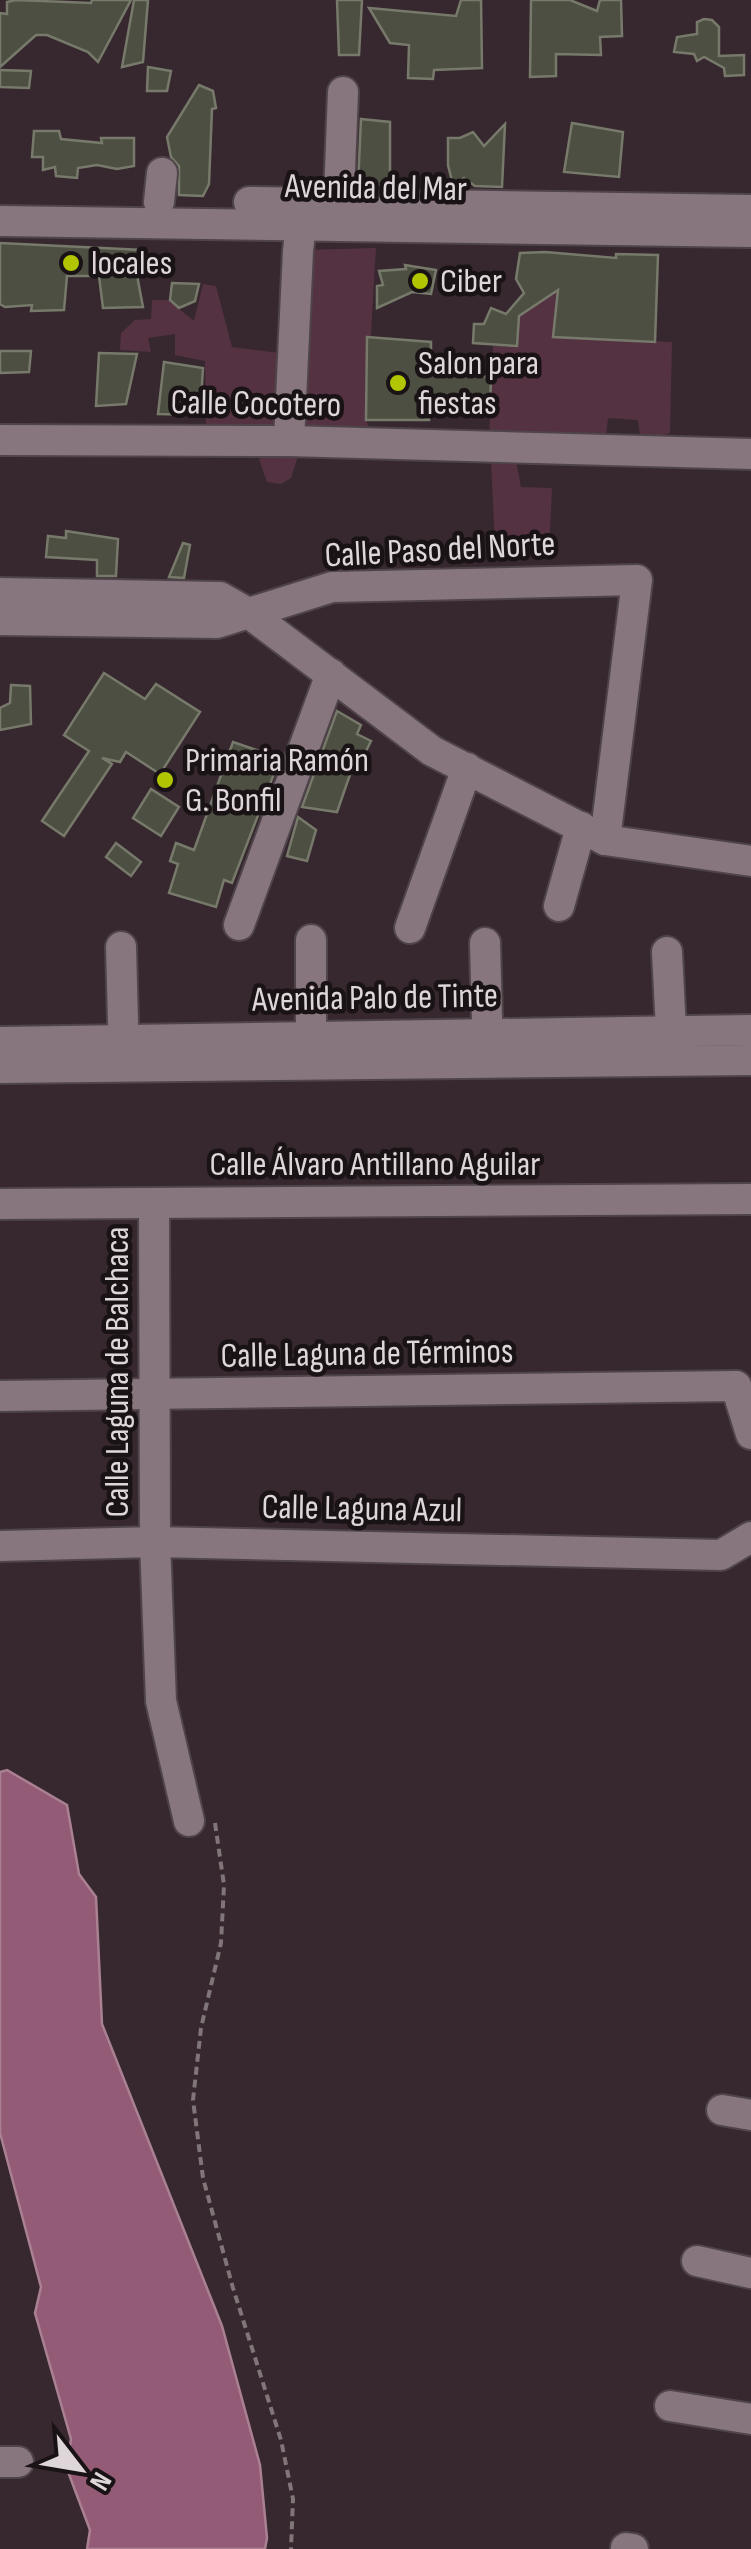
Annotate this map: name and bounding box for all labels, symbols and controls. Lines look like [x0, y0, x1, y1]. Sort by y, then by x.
street label: Avenida del Mar [284, 165, 467, 211]
place label: locales [91, 242, 172, 285]
marker: locales [60, 252, 82, 274]
place label: Ciber [440, 260, 502, 303]
marker: Ciber [409, 270, 431, 292]
place label: Salon para fiestas [418, 342, 539, 425]
marker: Salon para fiestas [387, 372, 409, 394]
street label: Calle Cocotero [170, 381, 342, 427]
street label: Calle Paso del Norte [324, 522, 556, 578]
place label: Primaria Ramón G. Bonfil [185, 739, 369, 822]
marker: Primaria Ramón G. Bonfil [154, 769, 176, 791]
street label: Avenida Palo de Tinte [251, 974, 498, 1022]
street label: Calle Álvaro Antillano Aguilar [210, 1143, 540, 1186]
street label: Calle Laguna de Balchaca [96, 1227, 139, 1517]
street label: Calle Laguna de Términos [220, 1330, 514, 1378]
street label: Calle Laguna Azul [261, 1486, 463, 1532]
north arrow [30, 2419, 130, 2519]
text: N [82, 2466, 118, 2496]

